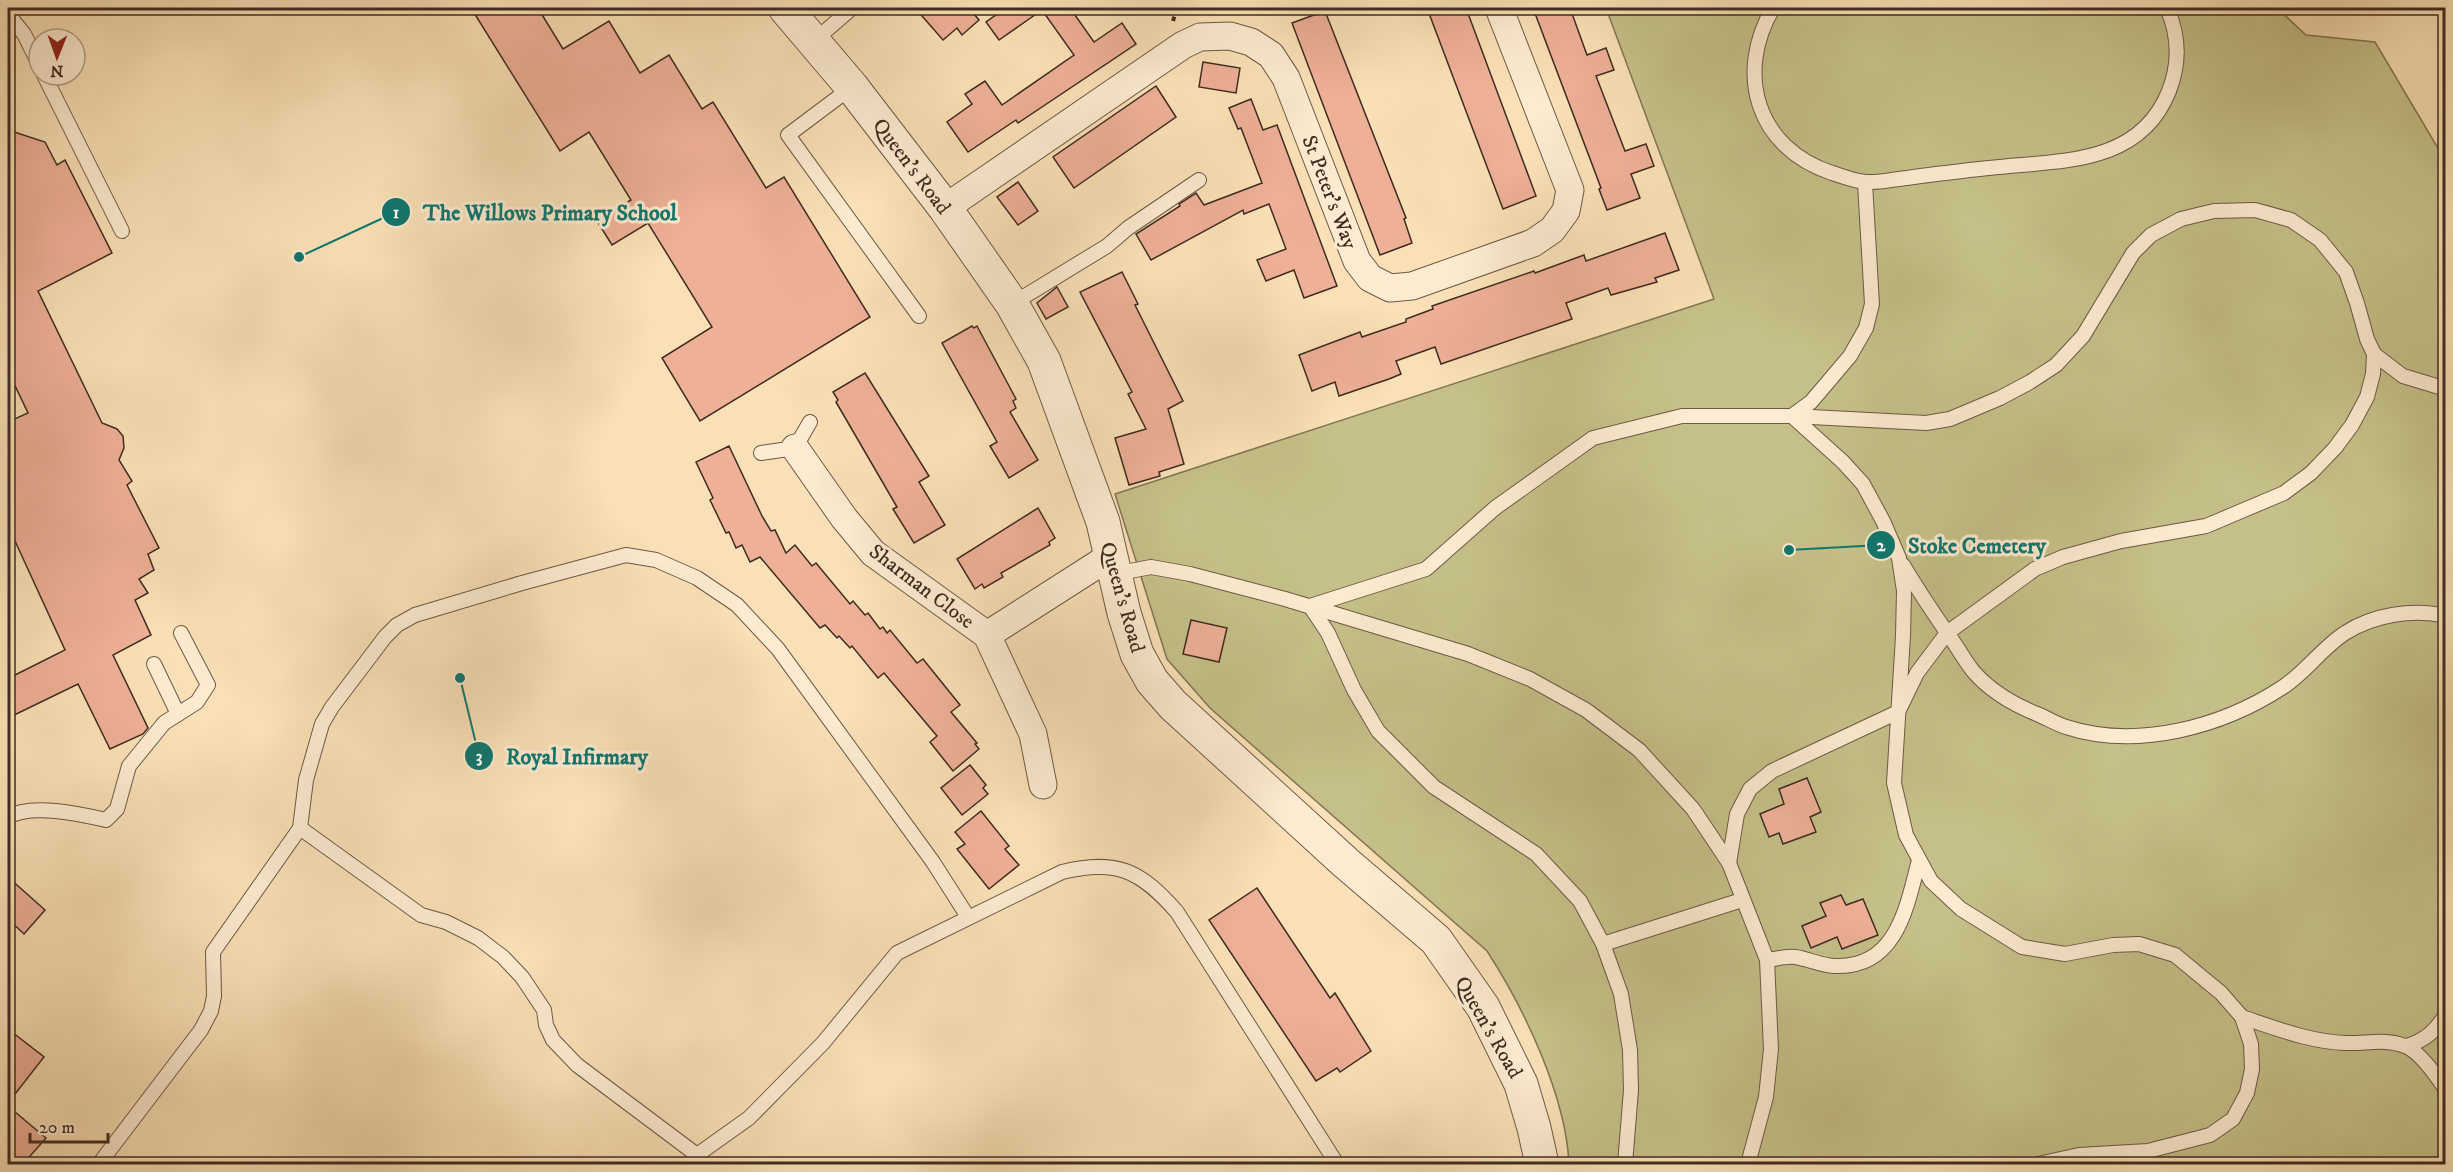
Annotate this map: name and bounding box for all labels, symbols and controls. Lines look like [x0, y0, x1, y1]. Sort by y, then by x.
north arrow [27, 27, 87, 87]
text: N [50, 61, 63, 81]
street label: Queen's Road [867, 113, 956, 220]
street label: St Peter's Way [1296, 132, 1363, 254]
callout: The Willows Primary School [381, 192, 689, 232]
text: The Willows Primary School [422, 200, 677, 227]
text: 1 [393, 202, 400, 224]
callout: Stoke Cemetery [1866, 525, 2058, 565]
text: Stoke Cemetery [1908, 533, 2046, 560]
text: 2 [1877, 535, 1887, 557]
street label: Sharman Close [864, 539, 979, 635]
street label: Queen's Road [1094, 539, 1150, 656]
callout: Royal Infirmary [464, 736, 660, 776]
text: Royal Infirmary [506, 744, 649, 771]
text: 3 [476, 746, 483, 768]
street label: Queen's Road [1448, 972, 1528, 1084]
scale bar [30, 1106, 108, 1144]
text: 20 m [39, 1117, 75, 1139]

